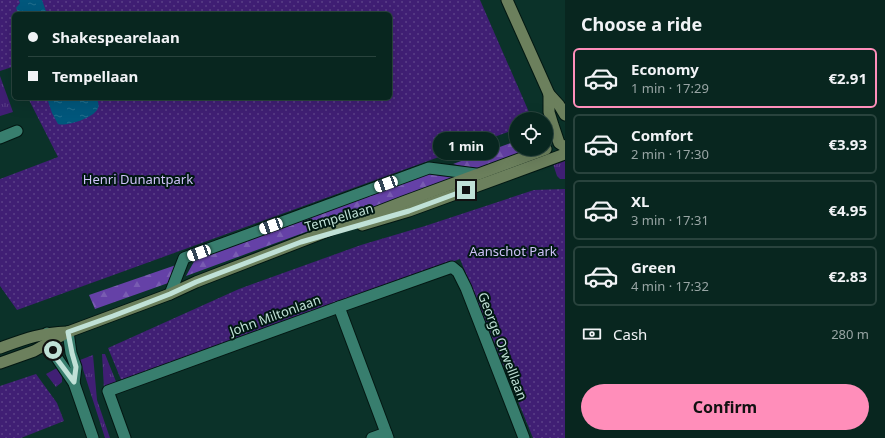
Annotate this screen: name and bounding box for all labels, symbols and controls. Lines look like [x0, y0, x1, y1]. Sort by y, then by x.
text: Choose a ride [581, 12, 702, 36]
text: Shakespearelaan [52, 27, 180, 47]
text: Economy [631, 59, 699, 79]
icon: car [583, 60, 619, 96]
text: Tempellaan [52, 66, 138, 86]
text: €2.91 [828, 68, 867, 88]
text: 1 min · 17:29 [631, 79, 709, 97]
map controls [509, 112, 553, 156]
button: locate [509, 112, 553, 156]
text: Comfort [631, 125, 693, 145]
icon: car [583, 126, 619, 162]
callout: 1 min [433, 132, 499, 160]
text: €3.93 [828, 134, 867, 154]
text: 1 min [448, 137, 484, 155]
text: 2 min · 17:30 [631, 145, 709, 163]
park label: Henri Dunantpark [83, 170, 193, 188]
car [373, 174, 399, 194]
route end [457, 181, 475, 199]
text: XL [631, 191, 649, 211]
icon: car [583, 192, 619, 228]
street label: Tempellaan [303, 199, 375, 235]
text: €4.95 [828, 200, 867, 220]
text: 3 min · 17:31 [631, 211, 709, 229]
car [258, 216, 284, 236]
park label: Aanschot Park [469, 242, 557, 260]
car [186, 243, 212, 263]
text: Green [631, 257, 676, 277]
icon: car [583, 258, 619, 294]
text: €2.83 [828, 266, 867, 286]
text: 4 min · 17:32 [631, 277, 709, 295]
street label: George Orwelllaan [474, 289, 532, 403]
street label: John Miltonlaan [225, 290, 323, 341]
icon: cash [581, 323, 603, 345]
text: Cash [613, 324, 647, 344]
text: 280 m [831, 325, 869, 343]
route start [44, 341, 62, 359]
button: Confirm [581, 384, 869, 430]

